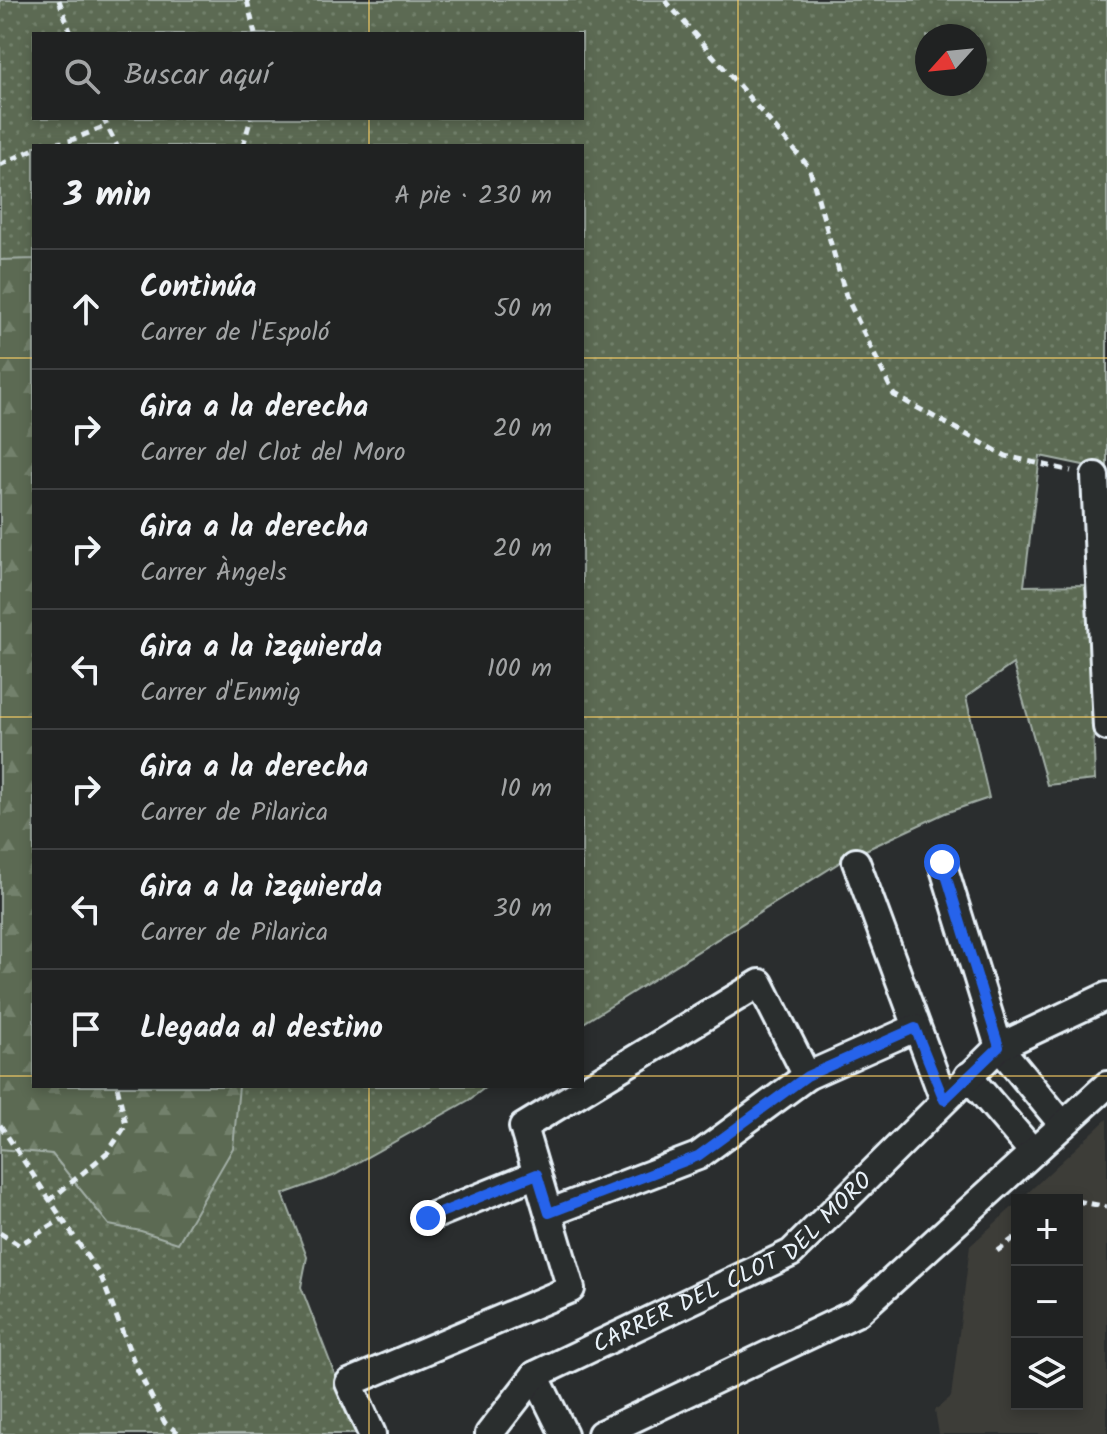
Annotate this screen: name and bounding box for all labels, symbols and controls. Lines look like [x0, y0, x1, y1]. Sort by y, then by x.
north arrow [915, 24, 987, 96]
search box [32, 32, 584, 120]
text: Buscar aquí [124, 52, 270, 100]
icon: search [60, 54, 104, 98]
text: 3 min [64, 169, 151, 223]
text: A pie · 230 m [394, 175, 552, 217]
text: Continúa [140, 264, 256, 312]
icon: ahead [64, 287, 108, 331]
text: 50 m [494, 288, 552, 330]
text: Carrer de l'Espoló [140, 312, 330, 354]
text: Gira a la derecha [140, 384, 368, 432]
icon: right [64, 407, 108, 451]
text: 20 m [493, 408, 552, 450]
text: Carrer del Clot del Moro [140, 432, 406, 474]
text: Gira a la derecha [140, 504, 368, 552]
icon: right [64, 527, 108, 571]
text: 20 m [493, 528, 552, 570]
text: Carrer Àngels [140, 552, 287, 594]
text: Gira a la izquierda [140, 624, 382, 672]
icon: left [64, 647, 108, 691]
text: 100 m [487, 648, 552, 690]
text: Carrer d'Enmig [140, 672, 301, 714]
text: Gira a la derecha [140, 744, 368, 792]
icon: right [64, 767, 108, 811]
text: 10 m [500, 768, 552, 810]
text: Carrer de Pilarica [140, 792, 328, 834]
route start [924, 844, 960, 880]
text: Gira a la izquierda [140, 864, 382, 912]
icon: left [64, 887, 108, 931]
text: 30 m [493, 888, 552, 930]
text: Carrer de Pilarica [140, 912, 328, 954]
text: Llegada al destino [140, 1005, 383, 1053]
icon: arrive [64, 1007, 108, 1051]
street label: CARRER DEL CLOT DEL MORO [586, 1162, 882, 1364]
map controls [1011, 1194, 1083, 1410]
button: + [1011, 1194, 1083, 1266]
route end [410, 1200, 446, 1236]
button: − [1011, 1266, 1083, 1338]
button: layers [1011, 1338, 1083, 1410]

